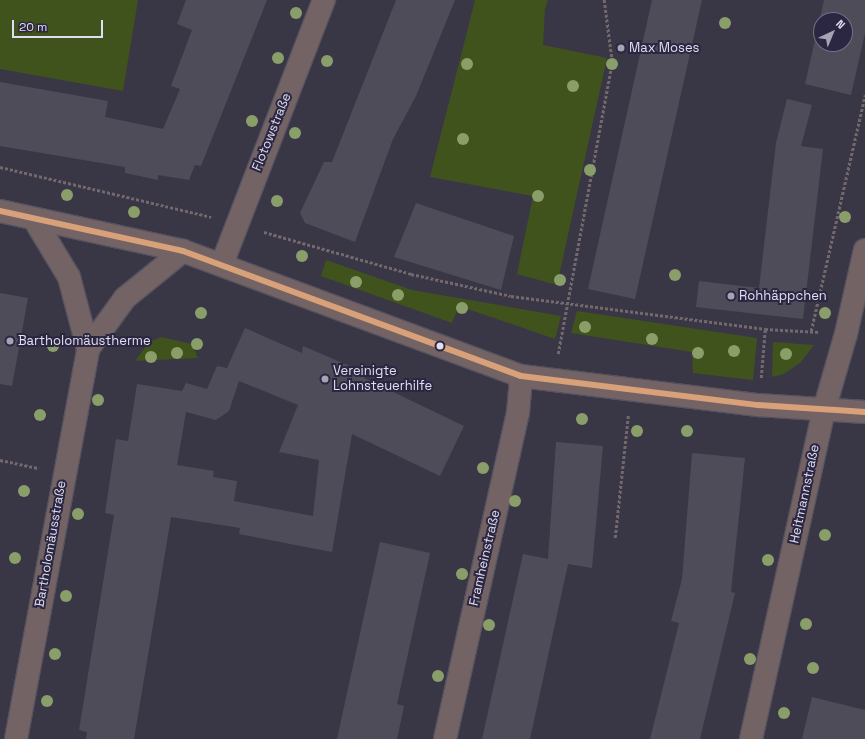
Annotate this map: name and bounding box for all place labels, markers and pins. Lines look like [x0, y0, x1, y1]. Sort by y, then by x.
place label: Max Moses [629, 40, 699, 56]
marker: Max Moses [616, 43, 626, 53]
place label: Rohhäppchen [739, 288, 827, 304]
marker: Rohhäppchen [726, 291, 736, 301]
place label: Bartholomäustherme [18, 333, 151, 349]
marker: Bartholomäustherme [5, 336, 15, 346]
unlabelled marker [435, 341, 445, 351]
place label: Vereinigte Lohnsteuerhilfe [333, 364, 432, 395]
marker: Vereinigte Lohnsteuerhilfe [320, 374, 330, 384]

